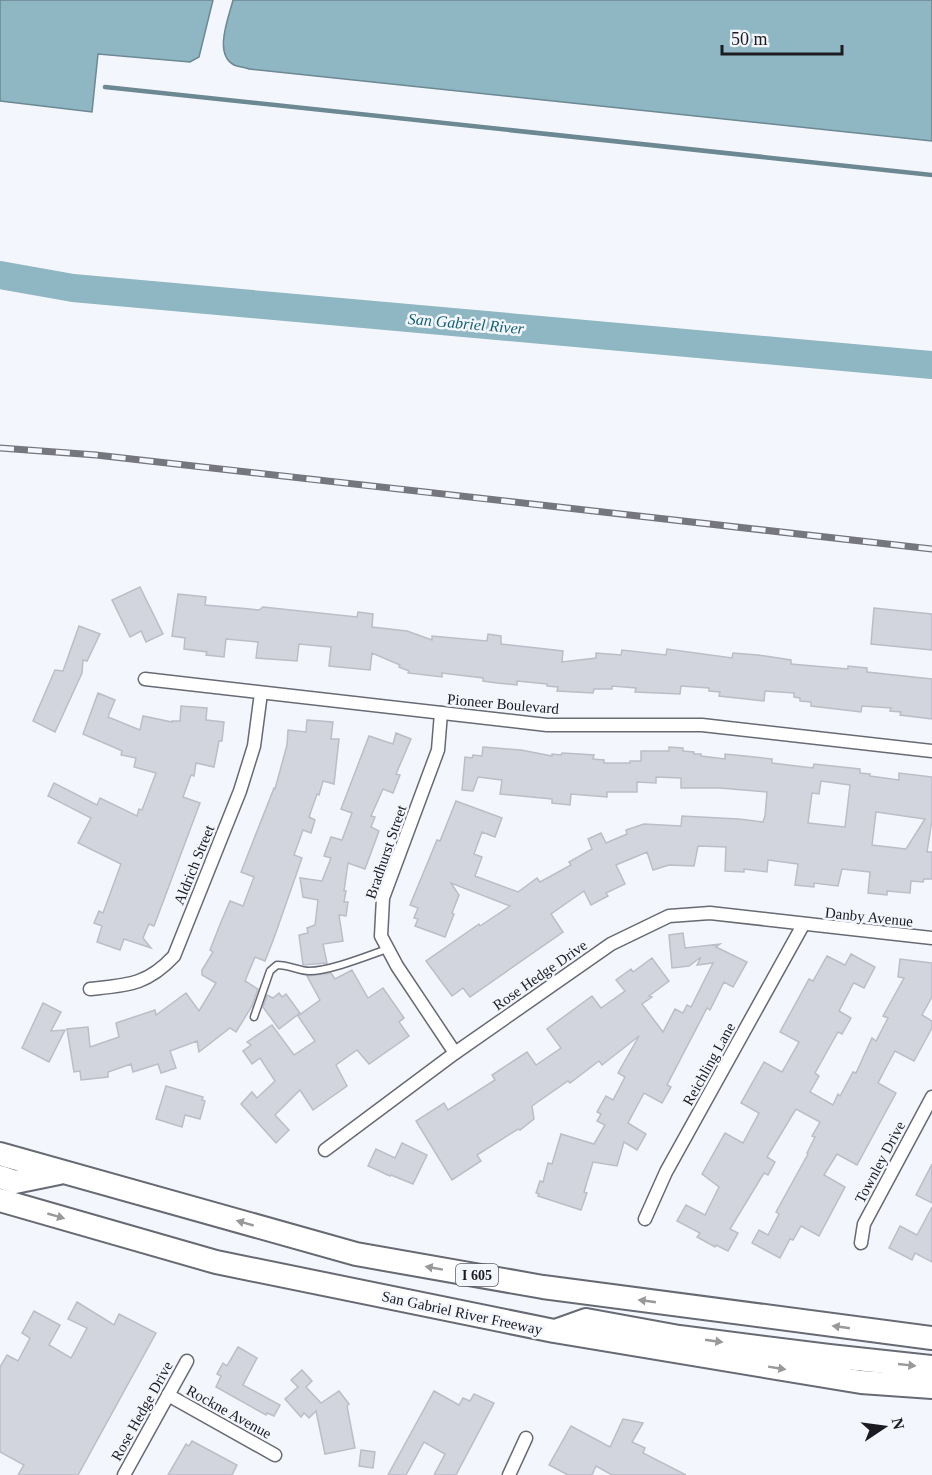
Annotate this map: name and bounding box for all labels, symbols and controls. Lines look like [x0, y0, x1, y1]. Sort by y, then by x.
scale bar [722, 18, 842, 56]
text: 50 m [731, 29, 768, 49]
water label: San Gabriel River [407, 310, 525, 337]
street label: Pioneer Boulevard [446, 691, 560, 717]
street label: Bradhurst Street [362, 802, 410, 901]
street label: Aldrich Street [171, 822, 218, 907]
street label: Danby Avenue [824, 904, 914, 930]
street label: Rose Hedge Drive [490, 936, 590, 1013]
street label: Reichling Lane [680, 1020, 738, 1108]
street label: Townley Drive [852, 1118, 908, 1206]
one-way arrow [47, 1212, 65, 1221]
one-way arrow [235, 1218, 253, 1227]
one-way arrow [424, 1263, 443, 1272]
road number: I 605 [456, 1264, 498, 1286]
street label: San Gabriel River Freeway [380, 1288, 544, 1338]
one-way arrow [638, 1297, 657, 1306]
one-way arrow [831, 1323, 850, 1332]
one-way arrow [704, 1336, 723, 1346]
street label: Rose Hedge Drive [108, 1358, 176, 1463]
one-way arrow [898, 1360, 917, 1370]
one-way arrow [768, 1364, 787, 1373]
street label: Rockne Avenue [184, 1382, 274, 1442]
north arrow [854, 1397, 914, 1457]
text: N [889, 1416, 908, 1432]

